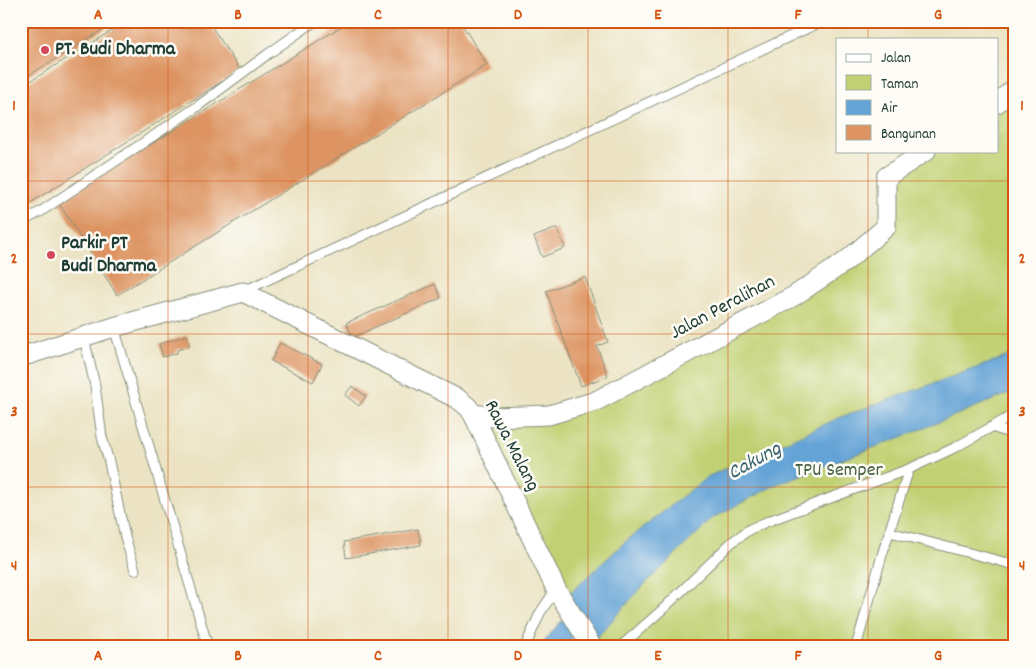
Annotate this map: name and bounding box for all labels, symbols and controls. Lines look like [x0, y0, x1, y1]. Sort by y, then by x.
text: A [94, 4, 103, 27]
text: B [234, 4, 242, 27]
text: C [374, 4, 382, 27]
text: D [514, 4, 523, 27]
text: E [654, 4, 662, 27]
text: F [794, 4, 802, 27]
text: G [934, 4, 942, 27]
place label: PT. Budi Dharma [55, 36, 176, 64]
legend [836, 38, 998, 152]
marker: PT. Budi Dharma [39, 44, 51, 56]
text: Jalan [881, 48, 911, 70]
text: Taman [881, 74, 918, 96]
text: 1 [12, 95, 16, 118]
text: 1 [1020, 95, 1024, 118]
text: Air [881, 98, 898, 120]
text: Bangunan [881, 124, 936, 146]
place label: Parkir PT Budi Dharma [61, 230, 157, 281]
text: 2 [11, 248, 18, 271]
text: 2 [1019, 248, 1026, 271]
marker: Parkir PT Budi Dharma [45, 249, 57, 261]
street label: Jalan Peralihan [665, 269, 781, 347]
street label: Rawa Malang [476, 395, 546, 497]
text: 3 [10, 401, 18, 424]
text: 3 [1018, 401, 1026, 424]
water label: Cakung [723, 435, 788, 489]
park label: TPU Semper [795, 457, 884, 485]
text: 4 [11, 555, 17, 578]
text: 4 [1019, 555, 1025, 578]
text: A [94, 645, 103, 668]
text: B [234, 645, 242, 668]
text: C [374, 645, 382, 668]
text: D [514, 645, 523, 668]
text: E [654, 645, 662, 668]
text: F [794, 645, 802, 668]
text: G [934, 645, 942, 668]

